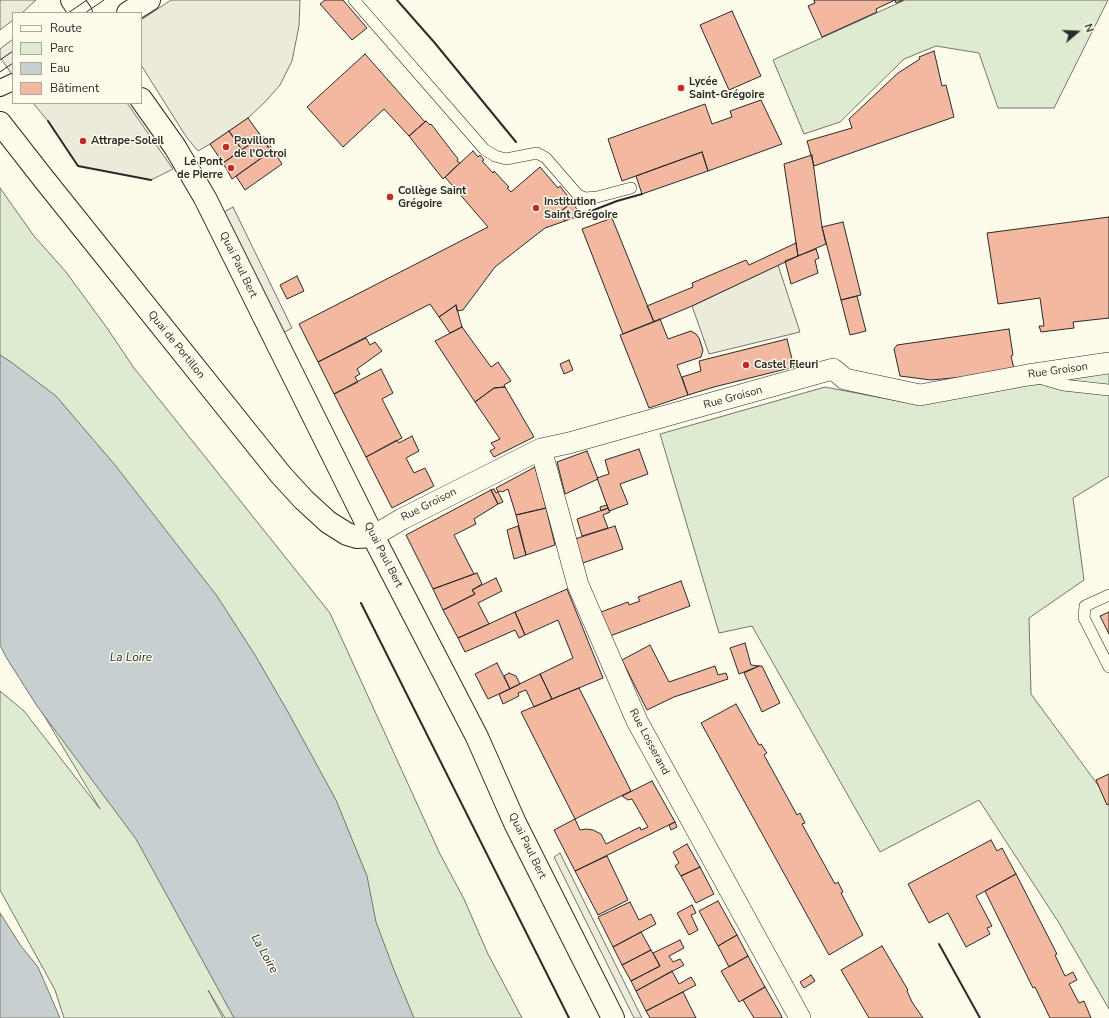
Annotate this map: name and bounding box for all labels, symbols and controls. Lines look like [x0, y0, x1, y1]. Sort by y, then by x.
legend [12, 12, 142, 104]
north arrow [1057, 12, 1097, 52]
text: Route [50, 20, 82, 36]
text: N [1080, 22, 1097, 34]
text: Parc [50, 40, 73, 56]
text: Eau [50, 60, 70, 76]
place label: Lycée Saint-Grégoire [689, 75, 764, 101]
text: Bâtiment [50, 80, 99, 96]
marker: Lycée Saint-Grégoire [676, 83, 686, 93]
place label: Attrape-Soleil [91, 134, 164, 148]
place label: Pavillon de l'Octroi [234, 134, 287, 160]
marker: Attrape-Soleil [78, 136, 88, 146]
marker: Pavillon de l'Octroi [221, 142, 231, 152]
place label: Le Pont de Pierre [177, 155, 223, 181]
marker: Le Pont de Pierre [226, 163, 236, 173]
place label: Collège Saint Grégoire [398, 184, 466, 210]
marker: Collège Saint Grégoire [385, 192, 395, 202]
place label: Institution Saint Grégoire [544, 195, 618, 221]
marker: Institution Saint Grégoire [531, 203, 541, 213]
street label: Quai Paul Bert [216, 230, 260, 300]
street label: Quai de Portillon [145, 309, 207, 381]
place label: Castel Fleuri [754, 358, 818, 372]
marker: Castel Fleuri [741, 360, 751, 370]
street label: Rue Groison [1027, 360, 1089, 382]
street label: Rue Groison [702, 384, 764, 412]
street label: Rue Groison [399, 485, 459, 525]
street label: Quai Paul Bert [361, 520, 405, 590]
water label: La Loire [110, 651, 152, 665]
street label: Rue Losserand [626, 707, 672, 777]
street label: Quai Paul Bert [505, 811, 549, 881]
water label: La Loire [247, 932, 281, 976]

